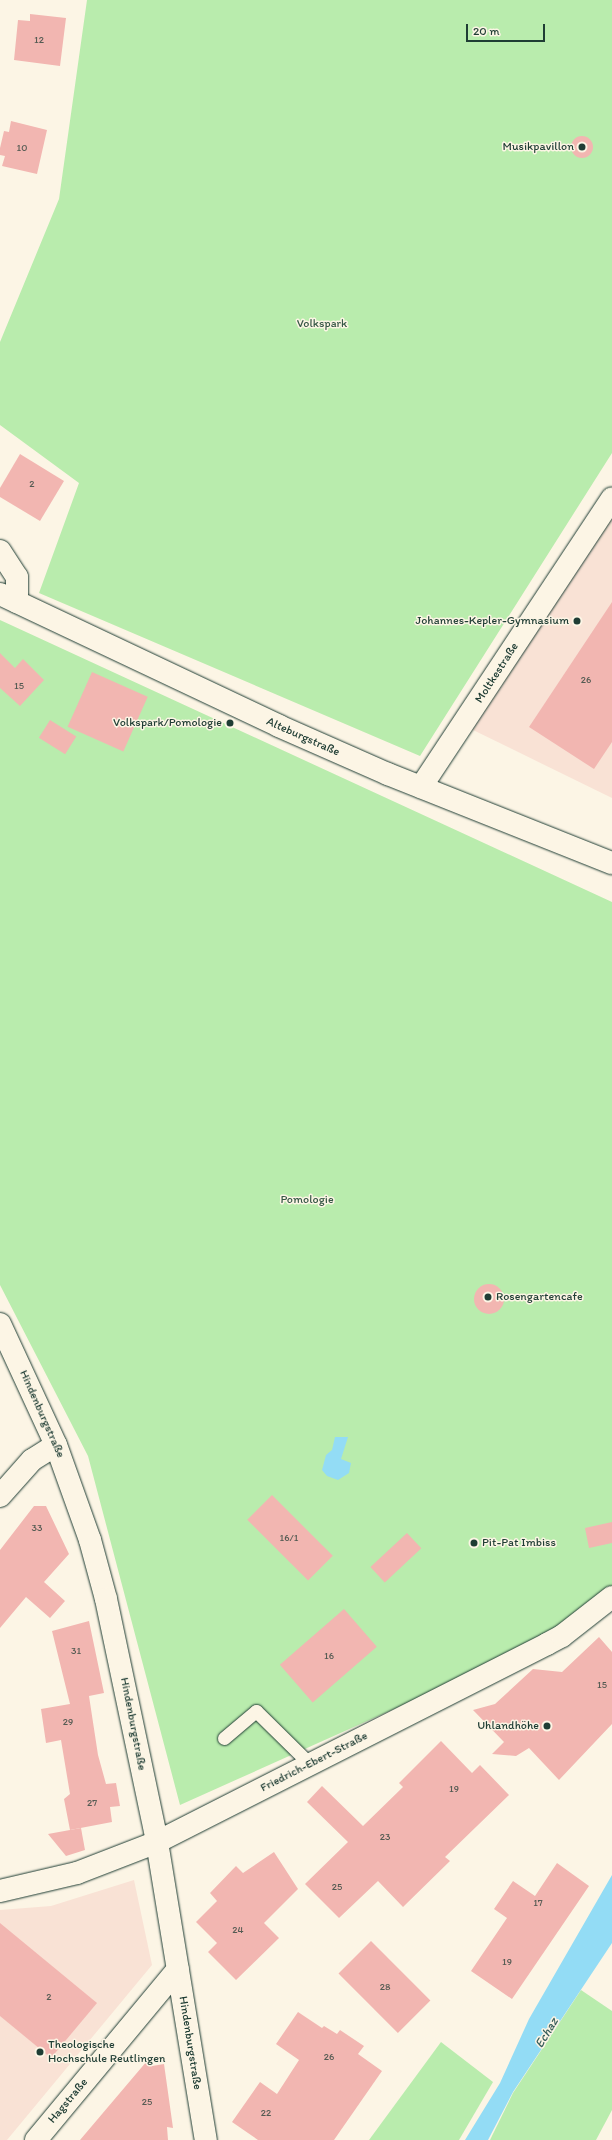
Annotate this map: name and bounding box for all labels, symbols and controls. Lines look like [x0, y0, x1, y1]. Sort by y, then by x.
scale bar [468, 16, 547, 42]
text: 20 m [473, 24, 500, 38]
house number: 12 [34, 34, 44, 46]
place label: Musikpavillon [503, 140, 574, 154]
house number: 10 [17, 142, 27, 154]
marker: Musikpavillon [577, 142, 587, 152]
park label: Volkspark [297, 317, 347, 331]
house number: 2 [29, 478, 35, 490]
place label: Johannes-Kepler-Gymnasium [416, 614, 569, 628]
marker: Johannes-Kepler-Gymnasium [572, 616, 582, 626]
street label: Moltkestraße [472, 640, 522, 706]
house number: 26 [581, 674, 591, 686]
house number: 15 [14, 680, 24, 692]
street label: Alteburgstraße [264, 714, 342, 760]
place label: Volkspark/Pomologie [113, 716, 222, 730]
marker: Volkspark/Pomologie [225, 718, 235, 728]
park label: Pomologie [280, 1193, 334, 1207]
place label: Rosengartencafe [496, 1290, 583, 1304]
marker: Rosengartencafe [483, 1292, 493, 1302]
street label: Hindenburgstraße [16, 1368, 68, 1460]
house number: 33 [32, 1522, 42, 1534]
house number: 16/1 [280, 1532, 298, 1544]
place label: Pit-Pat Imbiss [482, 1536, 556, 1550]
marker: Pit-Pat Imbiss [469, 1538, 479, 1548]
house number: 31 [71, 1645, 81, 1657]
house number: 16 [324, 1650, 334, 1662]
street label: Hindenburgstraße [117, 1676, 149, 1772]
house number: 15 [597, 1679, 607, 1691]
house number: 29 [63, 1716, 73, 1728]
place label: Uhlandhöhe [477, 1719, 539, 1733]
marker: Uhlandhöhe [542, 1721, 552, 1731]
street label: Friedrich-Ebert-Straße [258, 1729, 370, 1795]
house number: 19 [449, 1783, 459, 1795]
house number: 27 [87, 1797, 97, 1809]
house number: 23 [380, 1831, 390, 1843]
house number: 25 [332, 1881, 342, 1893]
house number: 17 [533, 1897, 543, 1909]
house number: 24 [232, 1924, 244, 1936]
house number: 19 [502, 1956, 512, 1968]
house number: 28 [380, 1981, 390, 1993]
house number: 2 [46, 1991, 52, 2003]
street label: Hindenburgstraße [175, 1995, 205, 2091]
water label: Echaz [532, 2015, 562, 2051]
place label: Theologische Hochschule Reutlingen [48, 2038, 165, 2066]
marker: Theologische Hochschule Reutlingen [35, 2047, 45, 2057]
house number: 26 [324, 2051, 334, 2063]
street label: Hagstraße [45, 2076, 91, 2126]
house number: 25 [142, 2096, 152, 2108]
house number: 22 [261, 2107, 271, 2119]

